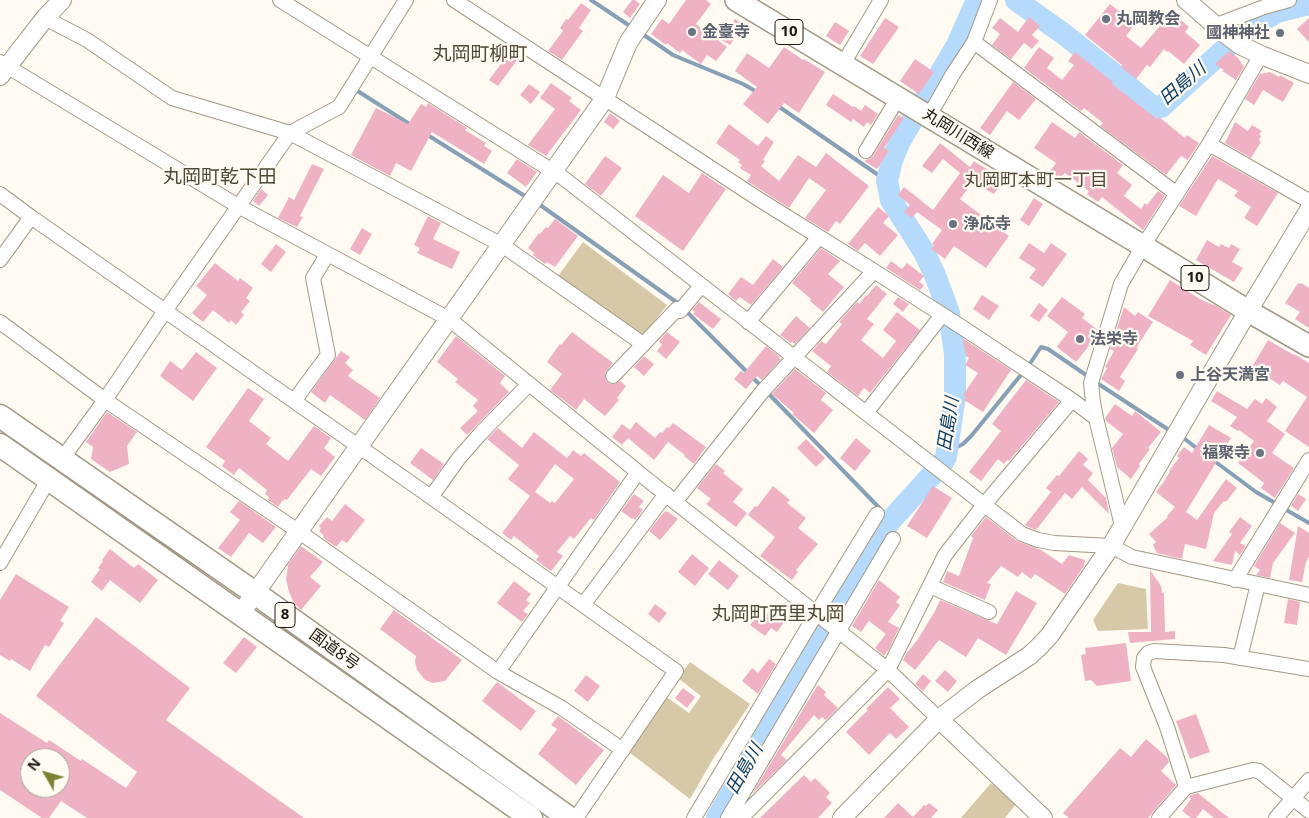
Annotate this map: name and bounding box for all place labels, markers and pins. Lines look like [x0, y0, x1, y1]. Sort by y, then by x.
place label: 丸岡教会 [1116, 9, 1180, 29]
marker: 丸岡教会 [1100, 13, 1112, 25]
place label: 金臺寺 [702, 22, 750, 42]
place label: 國神神社 [1206, 23, 1270, 43]
marker: 金臺寺 [686, 26, 698, 38]
marker: 國神神社 [1274, 27, 1286, 39]
place label: 浄応寺 [963, 214, 1011, 234]
marker: 浄応寺 [947, 218, 959, 230]
place label: 法栄寺 [1090, 329, 1138, 349]
marker: 法栄寺 [1074, 333, 1086, 345]
place label: 上谷天満宮 [1190, 365, 1270, 385]
marker: 上谷天満宮 [1174, 369, 1186, 381]
place label: 福聚寺 [1202, 443, 1250, 463]
marker: 福聚寺 [1254, 447, 1266, 459]

